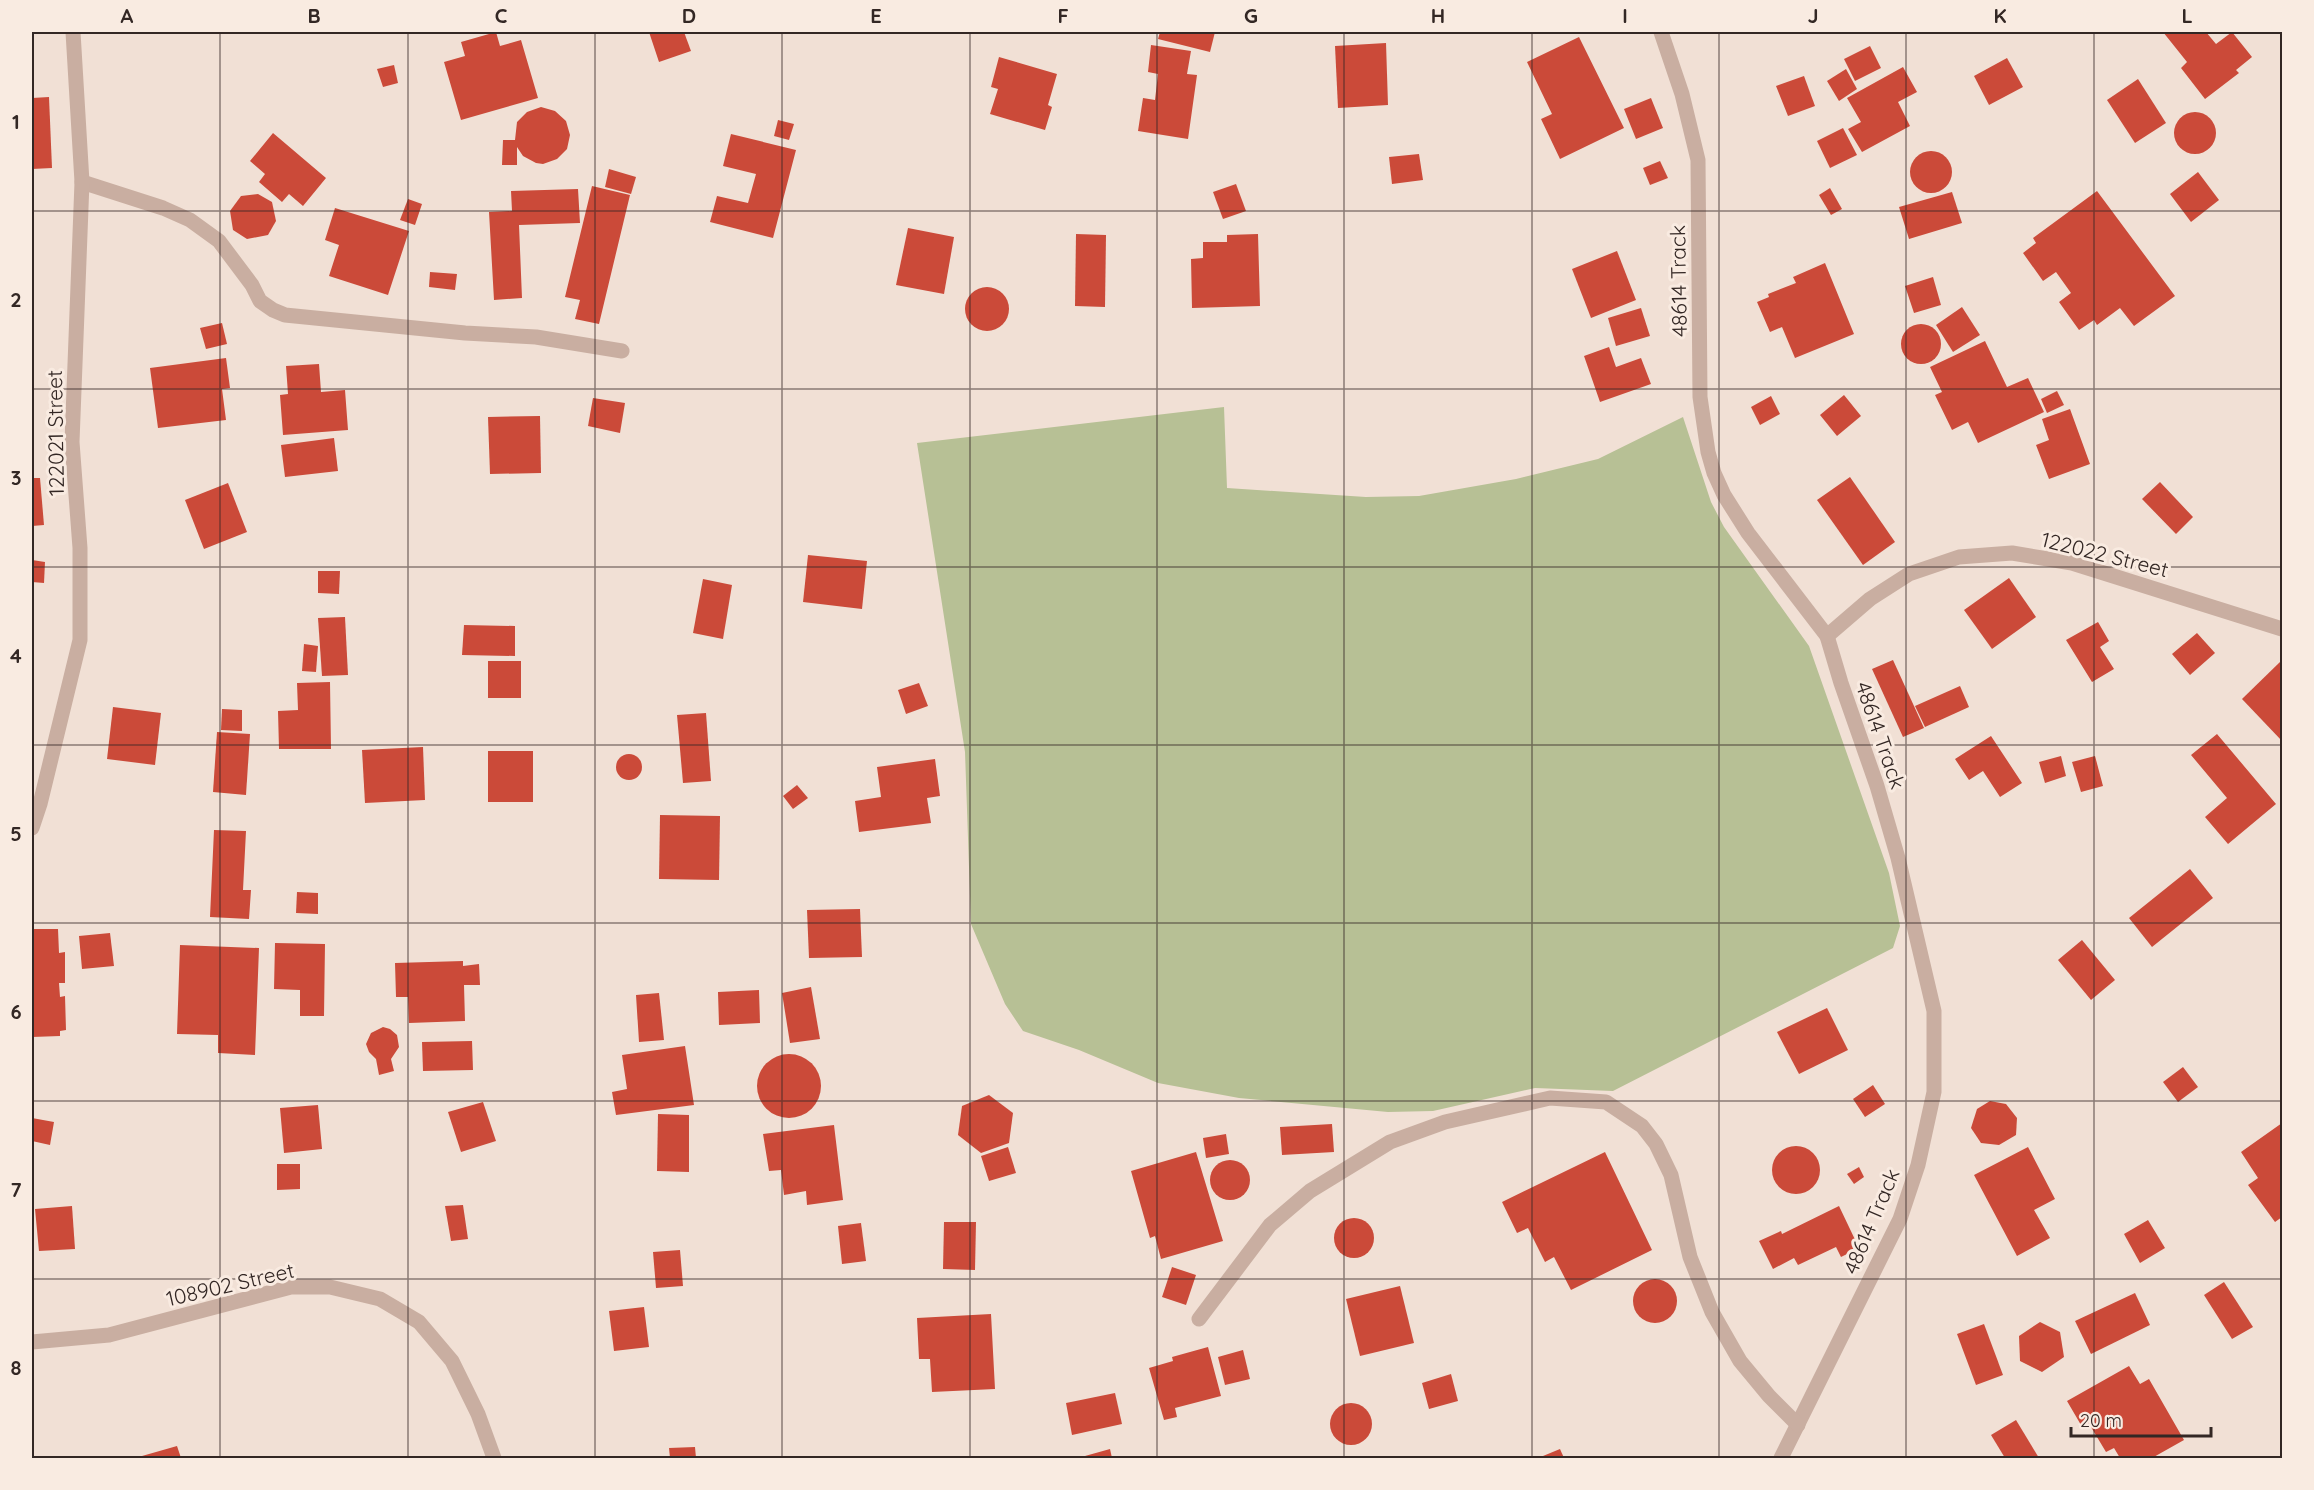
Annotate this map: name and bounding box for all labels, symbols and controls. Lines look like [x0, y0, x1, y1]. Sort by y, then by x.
text: A [121, 3, 134, 28]
text: B [307, 3, 321, 28]
text: C [495, 3, 508, 28]
text: D [682, 3, 696, 28]
text: E [870, 3, 882, 28]
text: F [1057, 3, 1069, 28]
text: G [1244, 3, 1258, 28]
text: H [1431, 3, 1445, 28]
text: I [1622, 3, 1628, 28]
text: J [1807, 3, 1819, 28]
text: K [1993, 3, 2007, 28]
text: L [2181, 3, 2193, 28]
text: 1 [12, 109, 20, 134]
street label: 48614 Track [1664, 225, 1692, 337]
text: 2 [10, 287, 22, 312]
street label: 122021 Street [41, 370, 69, 496]
text: 3 [11, 465, 21, 490]
street label: 122022 Street [2039, 526, 2171, 582]
text: 4 [10, 643, 22, 668]
street label: 48614 Track [1850, 678, 1912, 792]
text: 5 [10, 821, 22, 846]
text: 6 [10, 999, 22, 1024]
street label: 48614 Track [1837, 1164, 1905, 1278]
text: 7 [11, 1177, 22, 1202]
street label: 108902 Street [163, 1257, 297, 1311]
text: 8 [11, 1355, 22, 1380]
scale bar [2071, 1400, 2210, 1438]
text: 20 m [2080, 1409, 2122, 1432]

